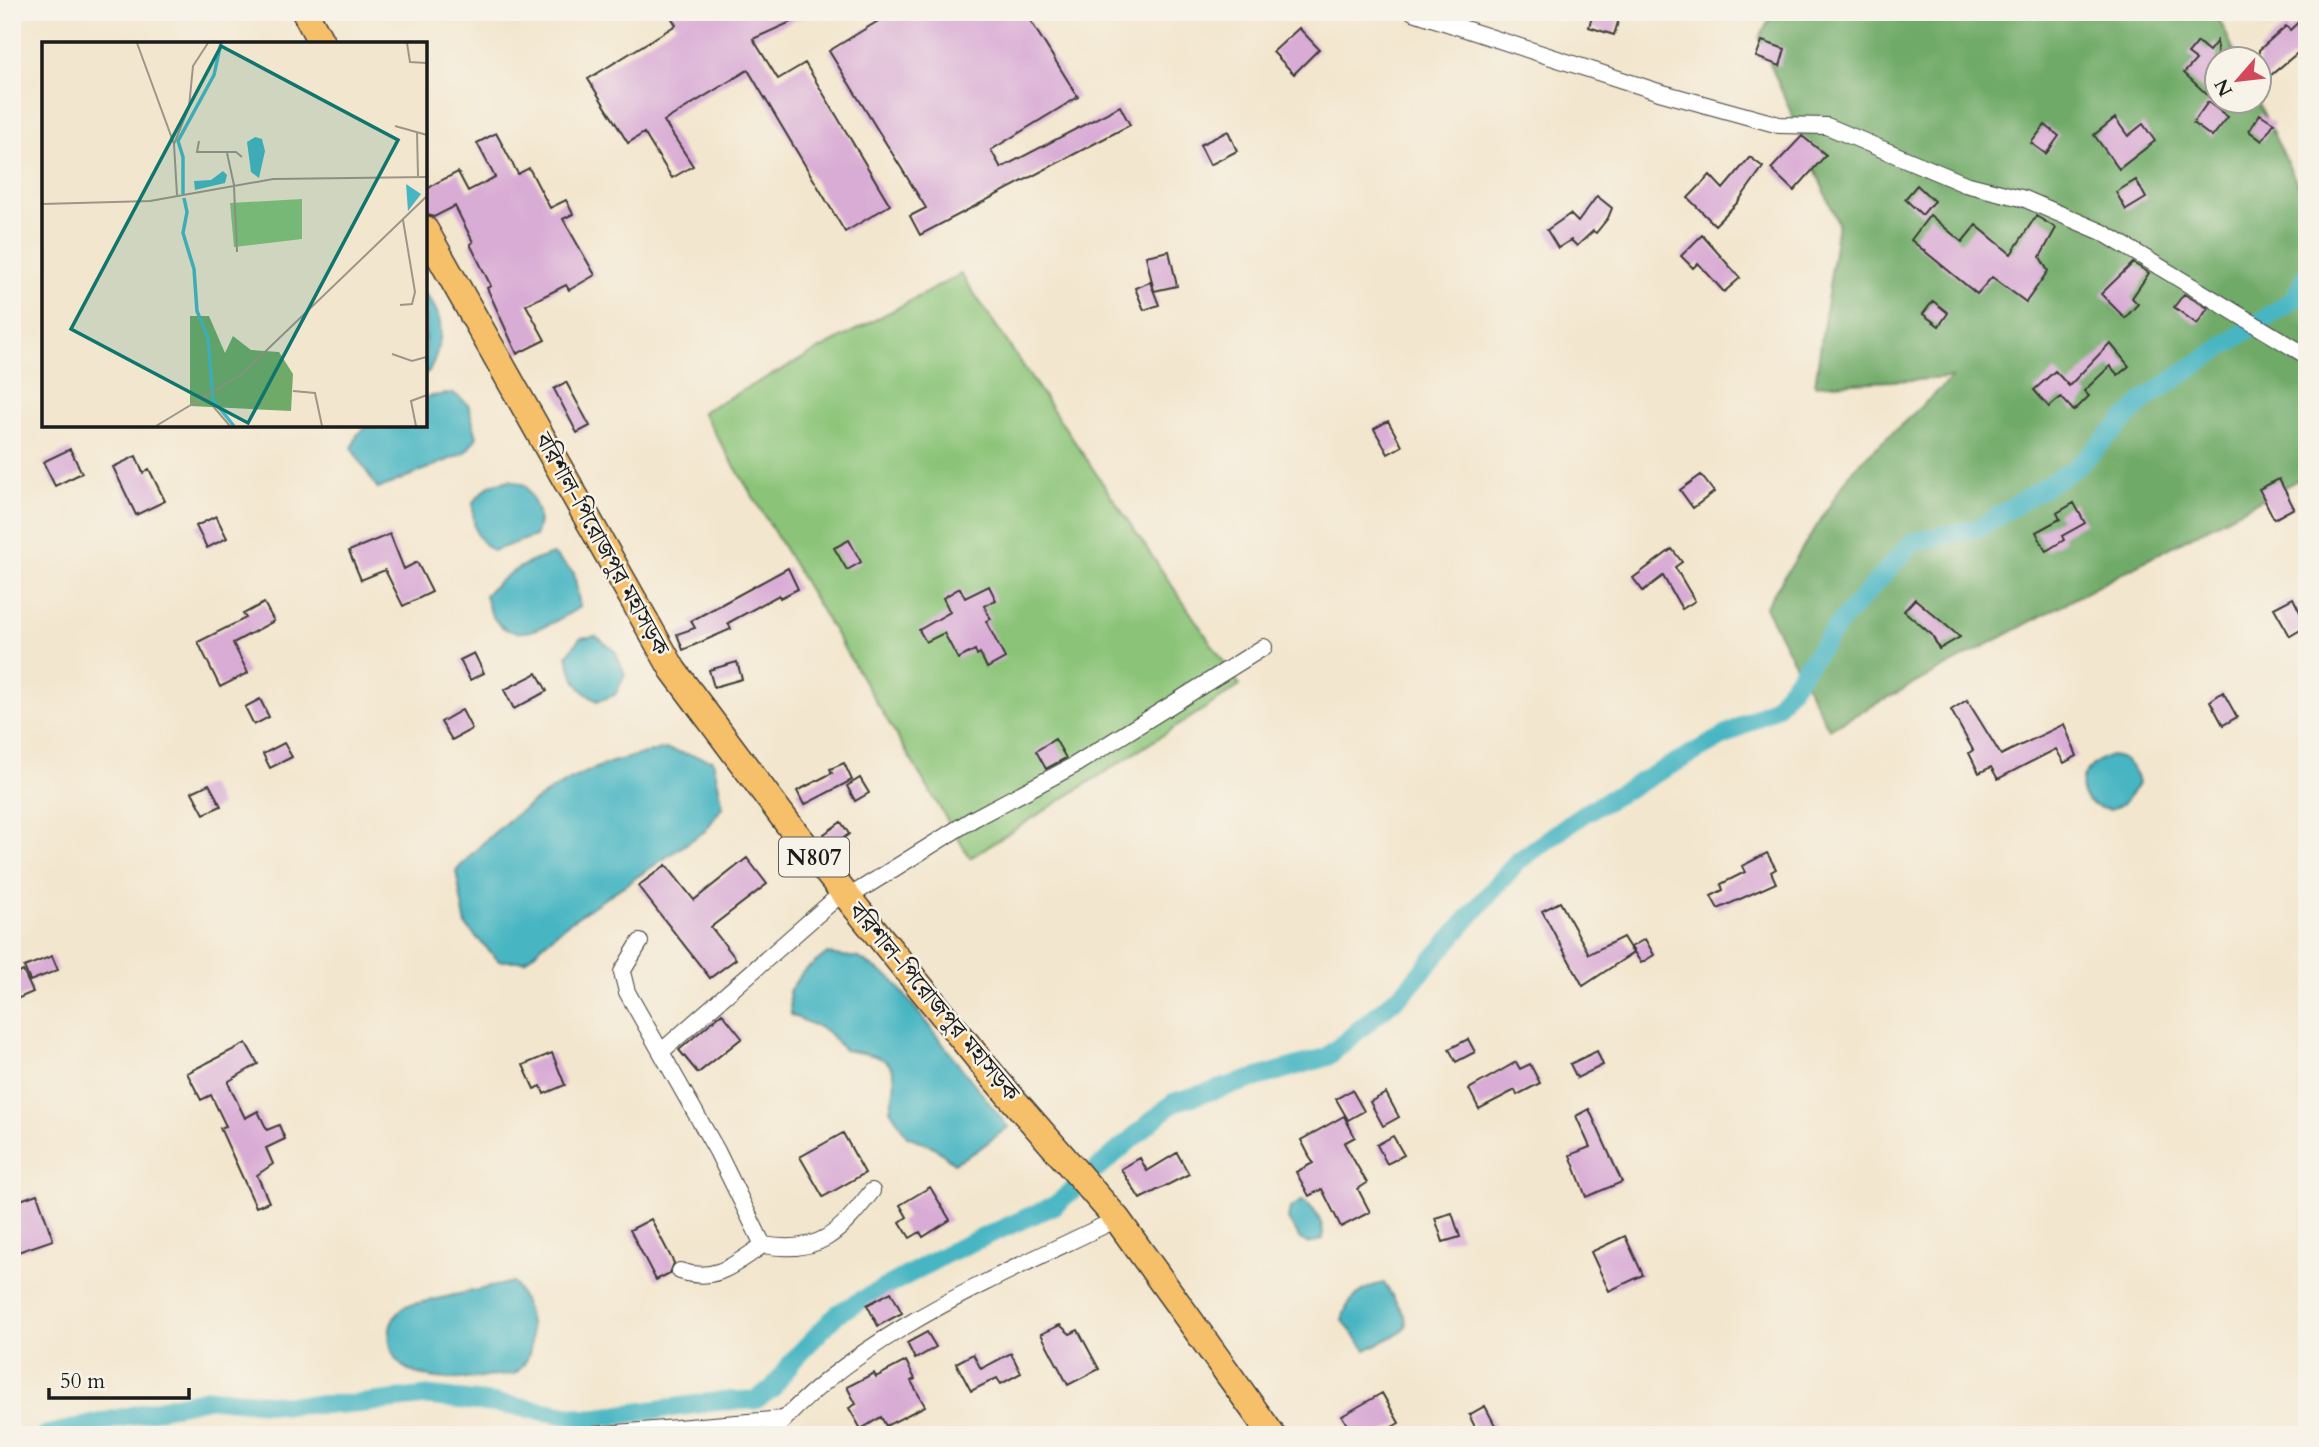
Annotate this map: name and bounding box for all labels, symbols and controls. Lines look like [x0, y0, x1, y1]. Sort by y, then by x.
inset map [42, 42, 427, 427]
north arrow [2204, 46, 2274, 116]
text: N [2208, 74, 2239, 101]
street label: বরিশাল-পিরোজপুর মহাসড়ক [526, 426, 678, 662]
road number: N807 [779, 838, 849, 876]
street label: বরিশাল-পিরোজপুর মহাসড়ক [840, 895, 1028, 1109]
scale bar [49, 1356, 189, 1400]
text: 50 m [60, 1367, 105, 1396]

